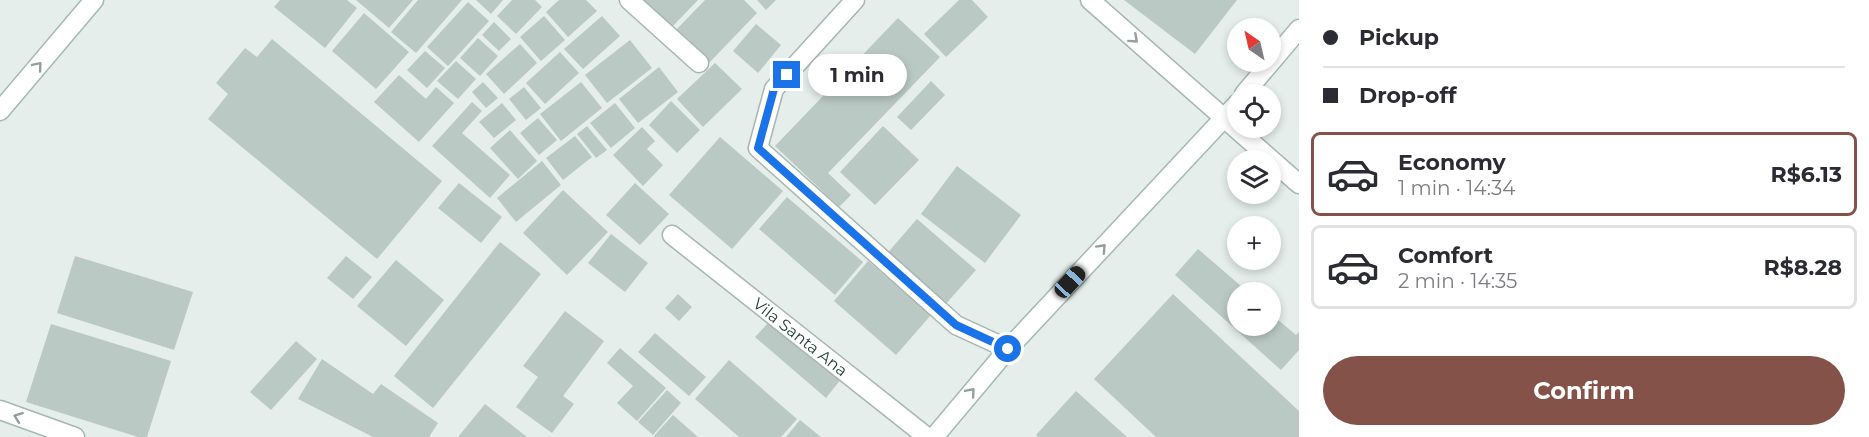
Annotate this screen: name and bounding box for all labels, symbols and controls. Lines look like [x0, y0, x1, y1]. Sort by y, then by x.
north arrow [1227, 18, 1281, 72]
map controls [1227, 18, 1281, 336]
text: Pickup [1359, 24, 1439, 51]
one-way arrow [1127, 32, 1138, 43]
callout: 1 min [808, 54, 907, 96]
route end [773, 61, 800, 88]
one-way arrow [31, 62, 42, 73]
text: 1 min [830, 63, 885, 87]
text: Drop-off [1359, 82, 1457, 109]
button: locate [1227, 84, 1281, 138]
icon: car [1326, 147, 1380, 201]
text: Economy [1398, 149, 1506, 176]
button: layers [1227, 150, 1281, 204]
text: R$6.13 [1771, 161, 1842, 188]
text: 1 min · 14:34 [1398, 176, 1515, 200]
button: + [1227, 216, 1281, 270]
icon: car [1326, 240, 1380, 294]
text: Comfort [1398, 242, 1493, 269]
one-way arrow [1095, 244, 1106, 255]
text: R$8.28 [1764, 254, 1842, 281]
car [1051, 263, 1089, 301]
text: 2 min · 14:35 [1398, 269, 1517, 293]
button: − [1227, 282, 1281, 336]
street label: Vila Santa Ana [750, 294, 851, 380]
route start [994, 335, 1021, 362]
button: Confirm [1323, 356, 1845, 425]
one-way arrow [964, 388, 975, 399]
one-way arrow [13, 411, 24, 424]

